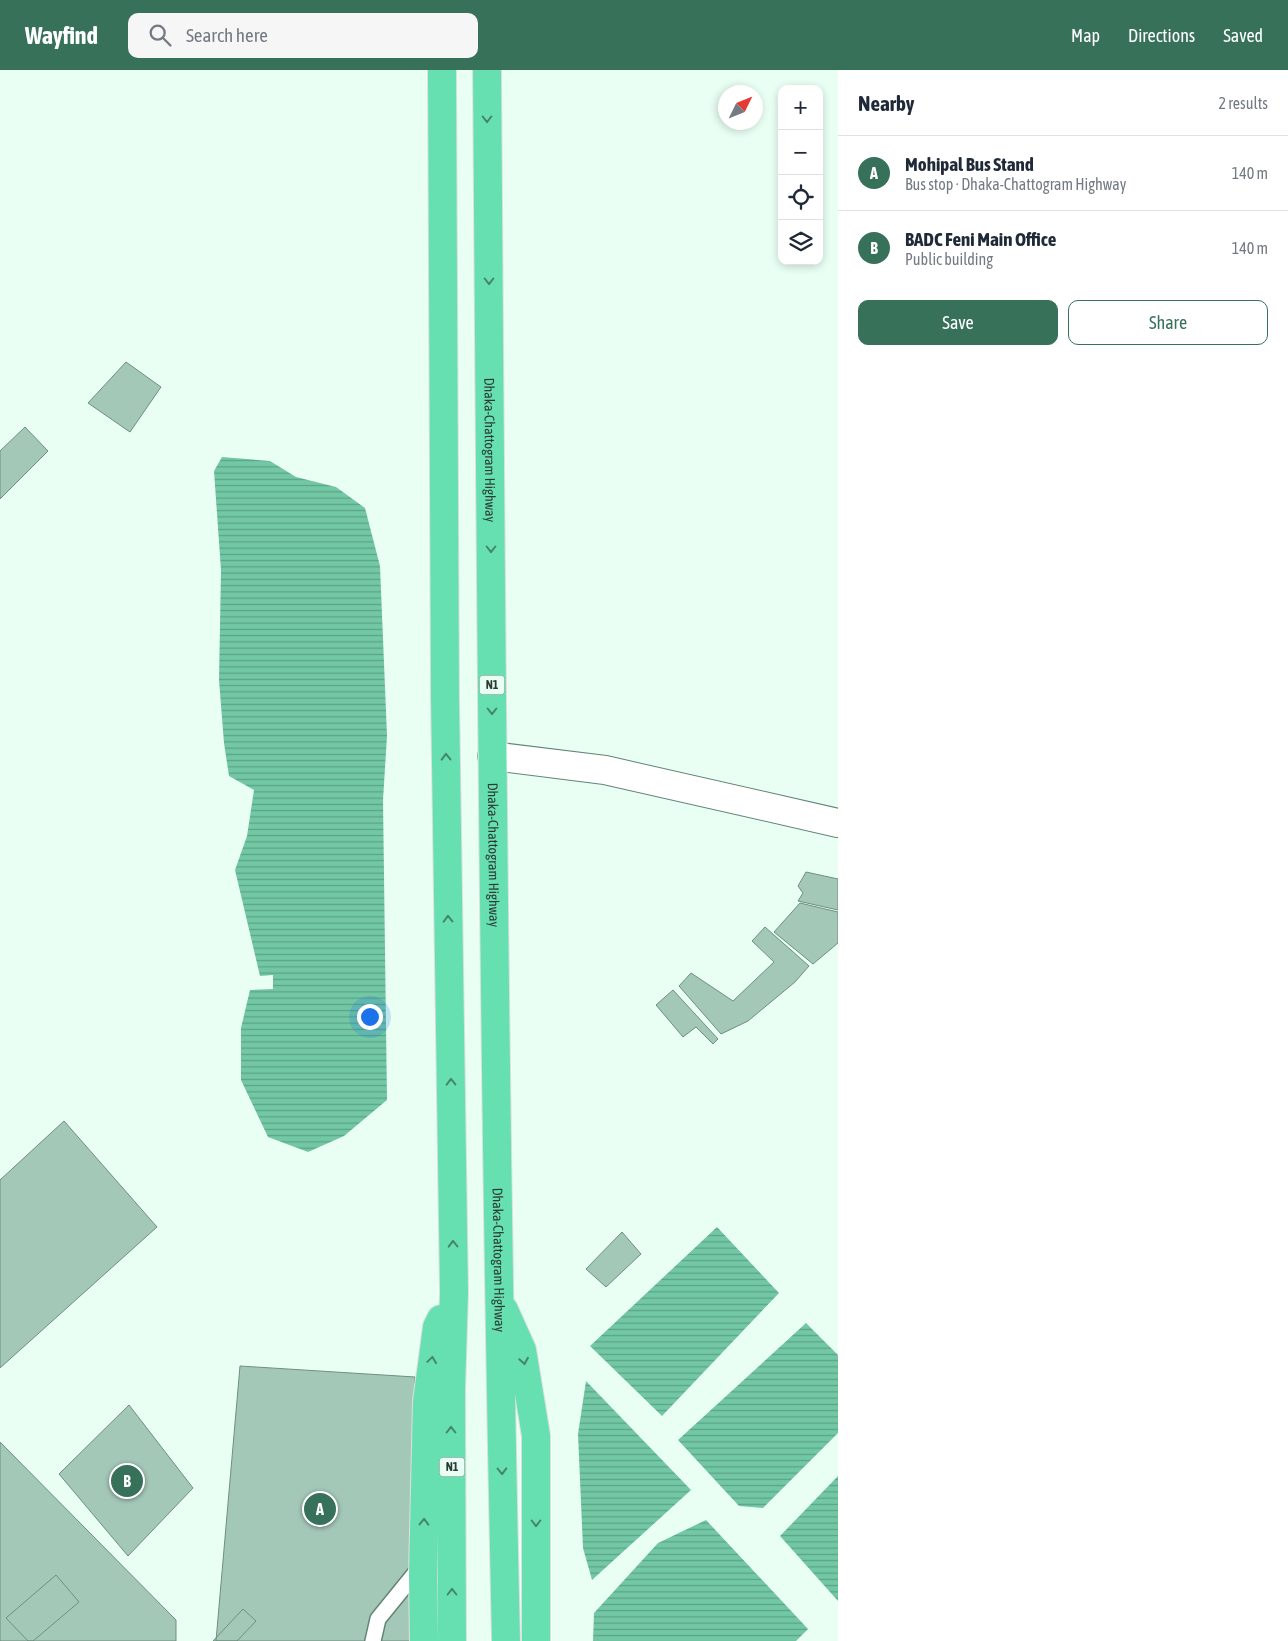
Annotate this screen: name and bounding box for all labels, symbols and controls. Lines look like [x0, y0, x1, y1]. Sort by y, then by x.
search box [128, 13, 478, 58]
icon: search [146, 21, 174, 49]
text: Wayfind [25, 22, 98, 49]
text: Search here [186, 24, 268, 46]
text: Map [1071, 25, 1100, 46]
text: Directions [1128, 25, 1195, 46]
text: Saved [1223, 25, 1263, 46]
north arrow [718, 85, 763, 130]
map controls [778, 85, 823, 265]
button: + [778, 85, 823, 130]
text: Nearby [858, 91, 914, 115]
text: 2 results [1218, 94, 1268, 112]
one-way arrow [482, 115, 492, 123]
button: − [778, 130, 823, 175]
text: Mohipal Bus Stand [905, 153, 1034, 175]
text: A [870, 164, 878, 182]
text: 140 m [1232, 164, 1268, 182]
button: locate [778, 175, 823, 220]
text: Bus stop · Dhaka-Chattogram Highway [905, 175, 1126, 193]
button: layers [778, 220, 823, 265]
text: BADC Feni Main Office [905, 228, 1056, 250]
text: B [870, 239, 878, 257]
text: 140 m [1232, 239, 1268, 257]
text: Public building [905, 250, 993, 268]
one-way arrow [483, 277, 494, 285]
button: Save [858, 300, 1058, 345]
button: Share [1068, 300, 1268, 345]
street label: Dhaka-Chattogram Highway [481, 378, 498, 523]
one-way arrow [486, 545, 496, 553]
road number: N1 [480, 676, 504, 694]
one-way arrow [487, 708, 497, 715]
one-way arrow [441, 752, 451, 760]
street label: Dhaka-Chattogram Highway [485, 783, 502, 928]
one-way arrow [443, 915, 453, 922]
your location [357, 1004, 383, 1030]
one-way arrow [446, 1077, 456, 1085]
street label: Dhaka-Chattogram Highway [490, 1187, 508, 1333]
one-way arrow [448, 1240, 458, 1248]
one-way arrow [427, 1356, 437, 1365]
one-way arrow [518, 1357, 528, 1365]
one-way arrow [446, 1426, 457, 1434]
road number: N1 [440, 1458, 464, 1476]
pin: B [111, 1462, 143, 1500]
one-way arrow [497, 1468, 507, 1475]
pin: A [304, 1490, 336, 1528]
one-way arrow [419, 1518, 429, 1526]
one-way arrow [531, 1519, 542, 1527]
one-way arrow [447, 1588, 457, 1596]

